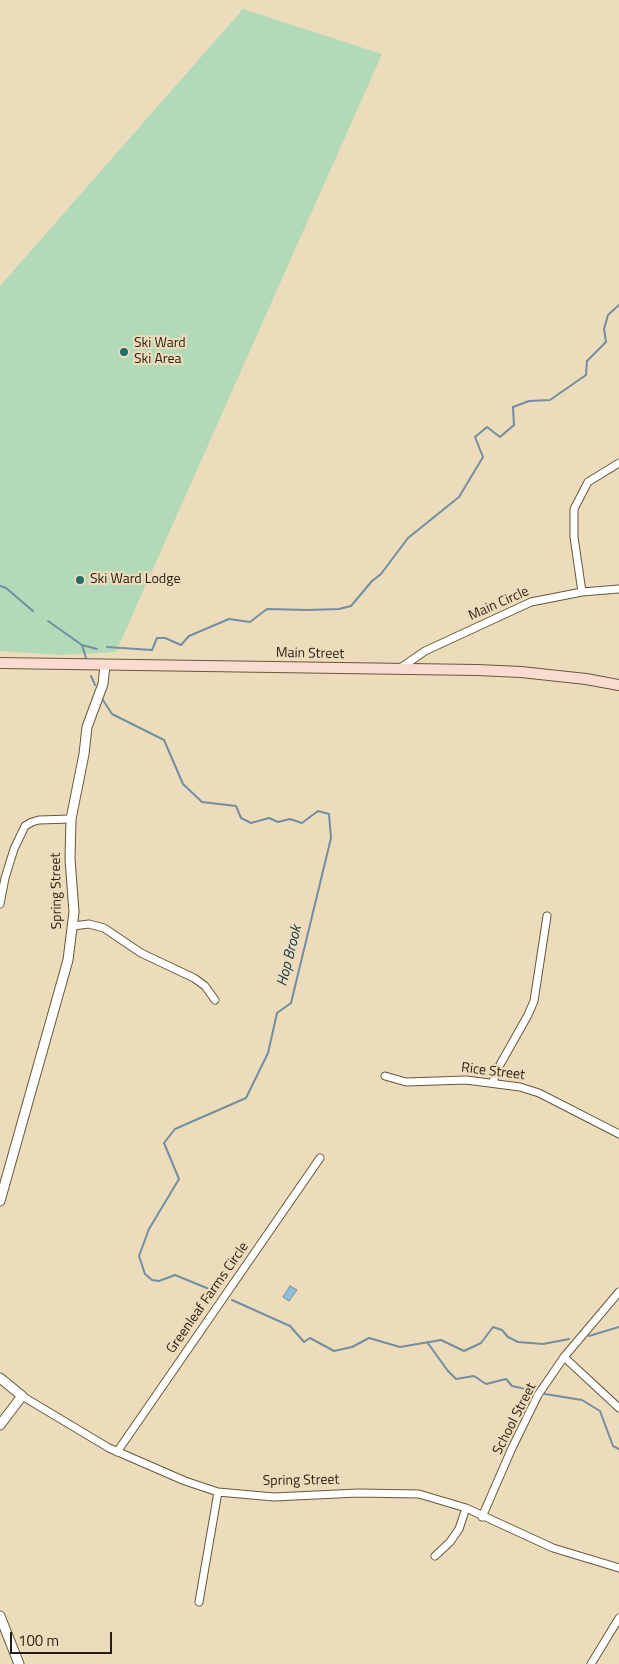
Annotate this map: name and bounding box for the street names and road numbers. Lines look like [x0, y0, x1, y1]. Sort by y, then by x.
street label: Main Circle [466, 583, 532, 625]
street label: Main Street [276, 645, 344, 663]
street label: Spring Street [48, 852, 66, 930]
street label: Rice Street [460, 1060, 526, 1084]
street label: Greenleaf Farms Circle [163, 1239, 253, 1357]
street label: School Street [490, 1380, 540, 1458]
street label: Spring Street [262, 1472, 340, 1490]

